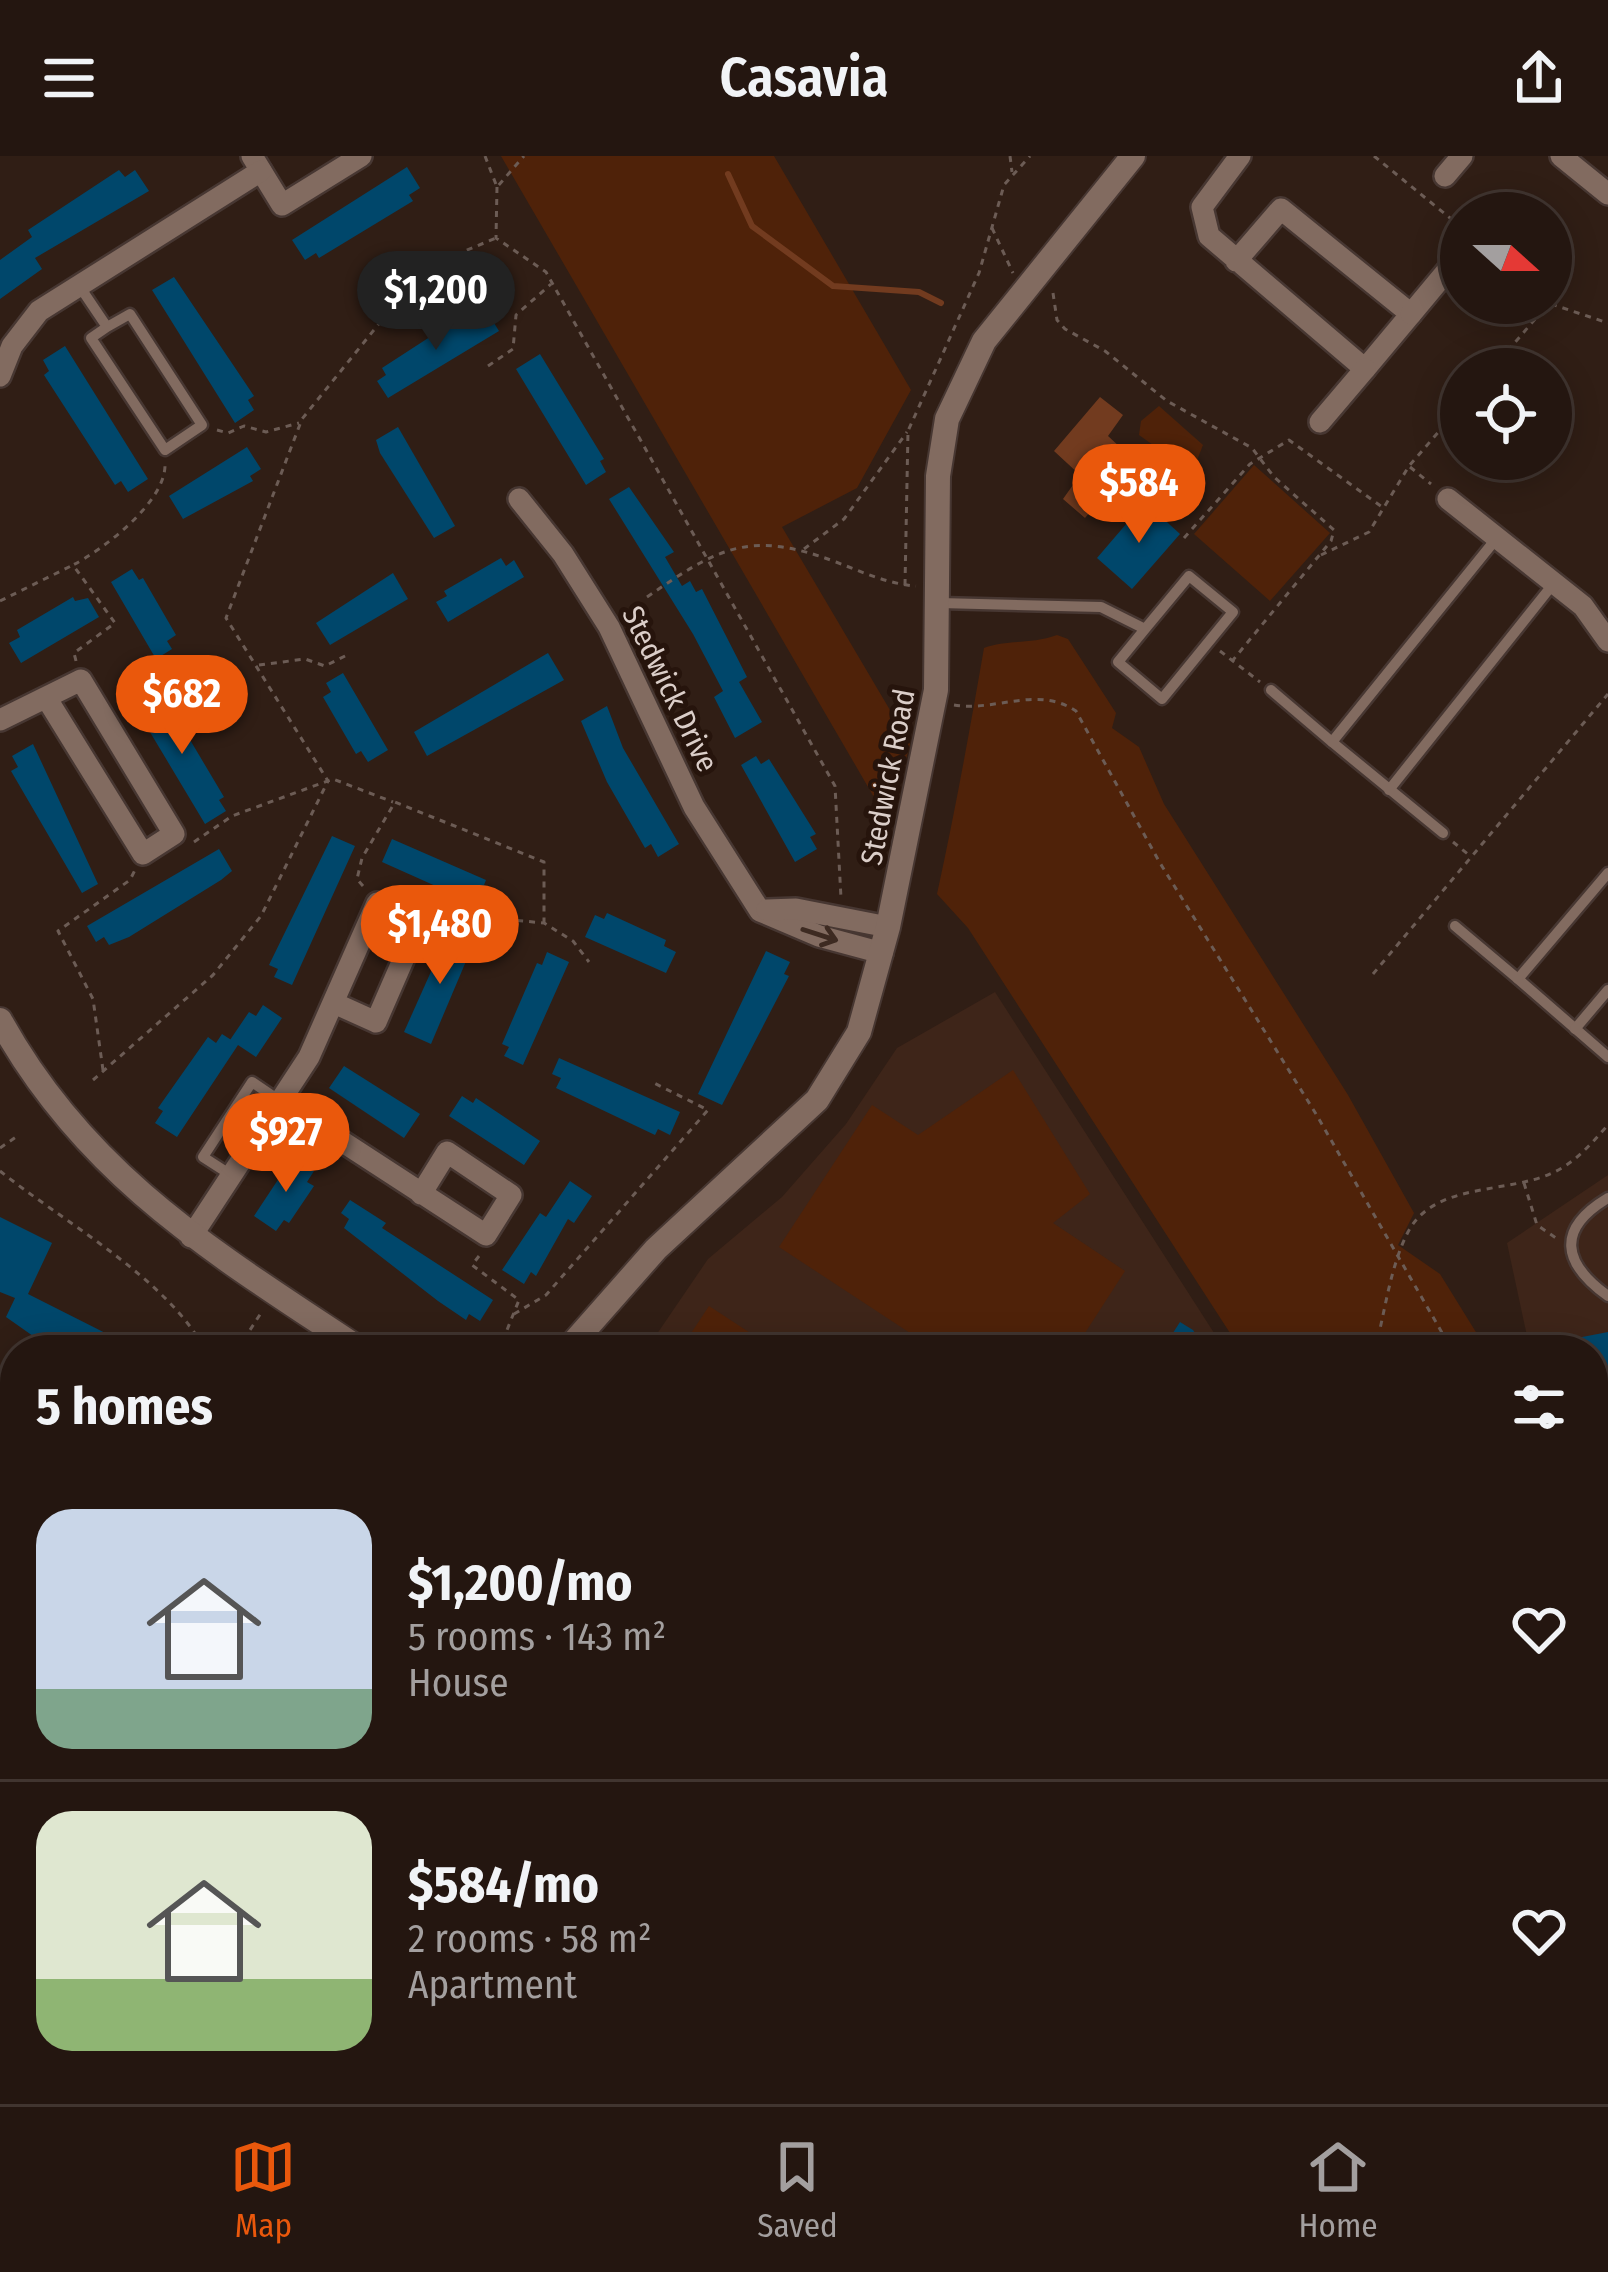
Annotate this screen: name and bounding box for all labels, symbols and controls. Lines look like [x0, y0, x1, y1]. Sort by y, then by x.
icon: menu [36, 45, 102, 111]
icon: share [1506, 45, 1572, 111]
text: Casavia [720, 46, 888, 110]
north arrow [1440, 192, 1572, 324]
map controls [1440, 192, 1572, 480]
pin: $1,200 [338, 251, 534, 353]
text: $1,200 [384, 267, 488, 313]
button: locate [1440, 348, 1572, 480]
pin: $584 [1068, 444, 1210, 546]
text: $584 [1099, 460, 1179, 506]
street label: Stedwick Drive [614, 600, 726, 778]
pin: $682 [111, 655, 253, 757]
text: $682 [143, 671, 221, 717]
street label: Stedwick Road [853, 686, 923, 868]
pin: $1,480 [342, 885, 538, 987]
text: $1,480 [388, 901, 492, 947]
one-way arrow [800, 926, 838, 948]
pin: $927 [215, 1093, 357, 1195]
text: $927 [250, 1109, 322, 1155]
icon: filters [1506, 1374, 1572, 1440]
text: 5 homes [36, 1376, 213, 1438]
text: $1,200/mo [408, 1552, 632, 1614]
icon: home [132, 1557, 276, 1701]
icon: heart [1506, 1596, 1572, 1662]
text: 5 rooms · 143 m² [408, 1614, 666, 1660]
text: House [408, 1660, 508, 1706]
text: $584/mo [408, 1854, 599, 1916]
icon: home [132, 1859, 276, 2003]
icon: heart [1506, 1898, 1572, 1964]
text: 2 rooms · 58 m² [408, 1916, 652, 1962]
text: Apartment [408, 1962, 577, 2008]
tab: Map [230, 2134, 296, 2246]
tab: Saved [757, 2134, 838, 2246]
tab: Home [1299, 2134, 1378, 2246]

